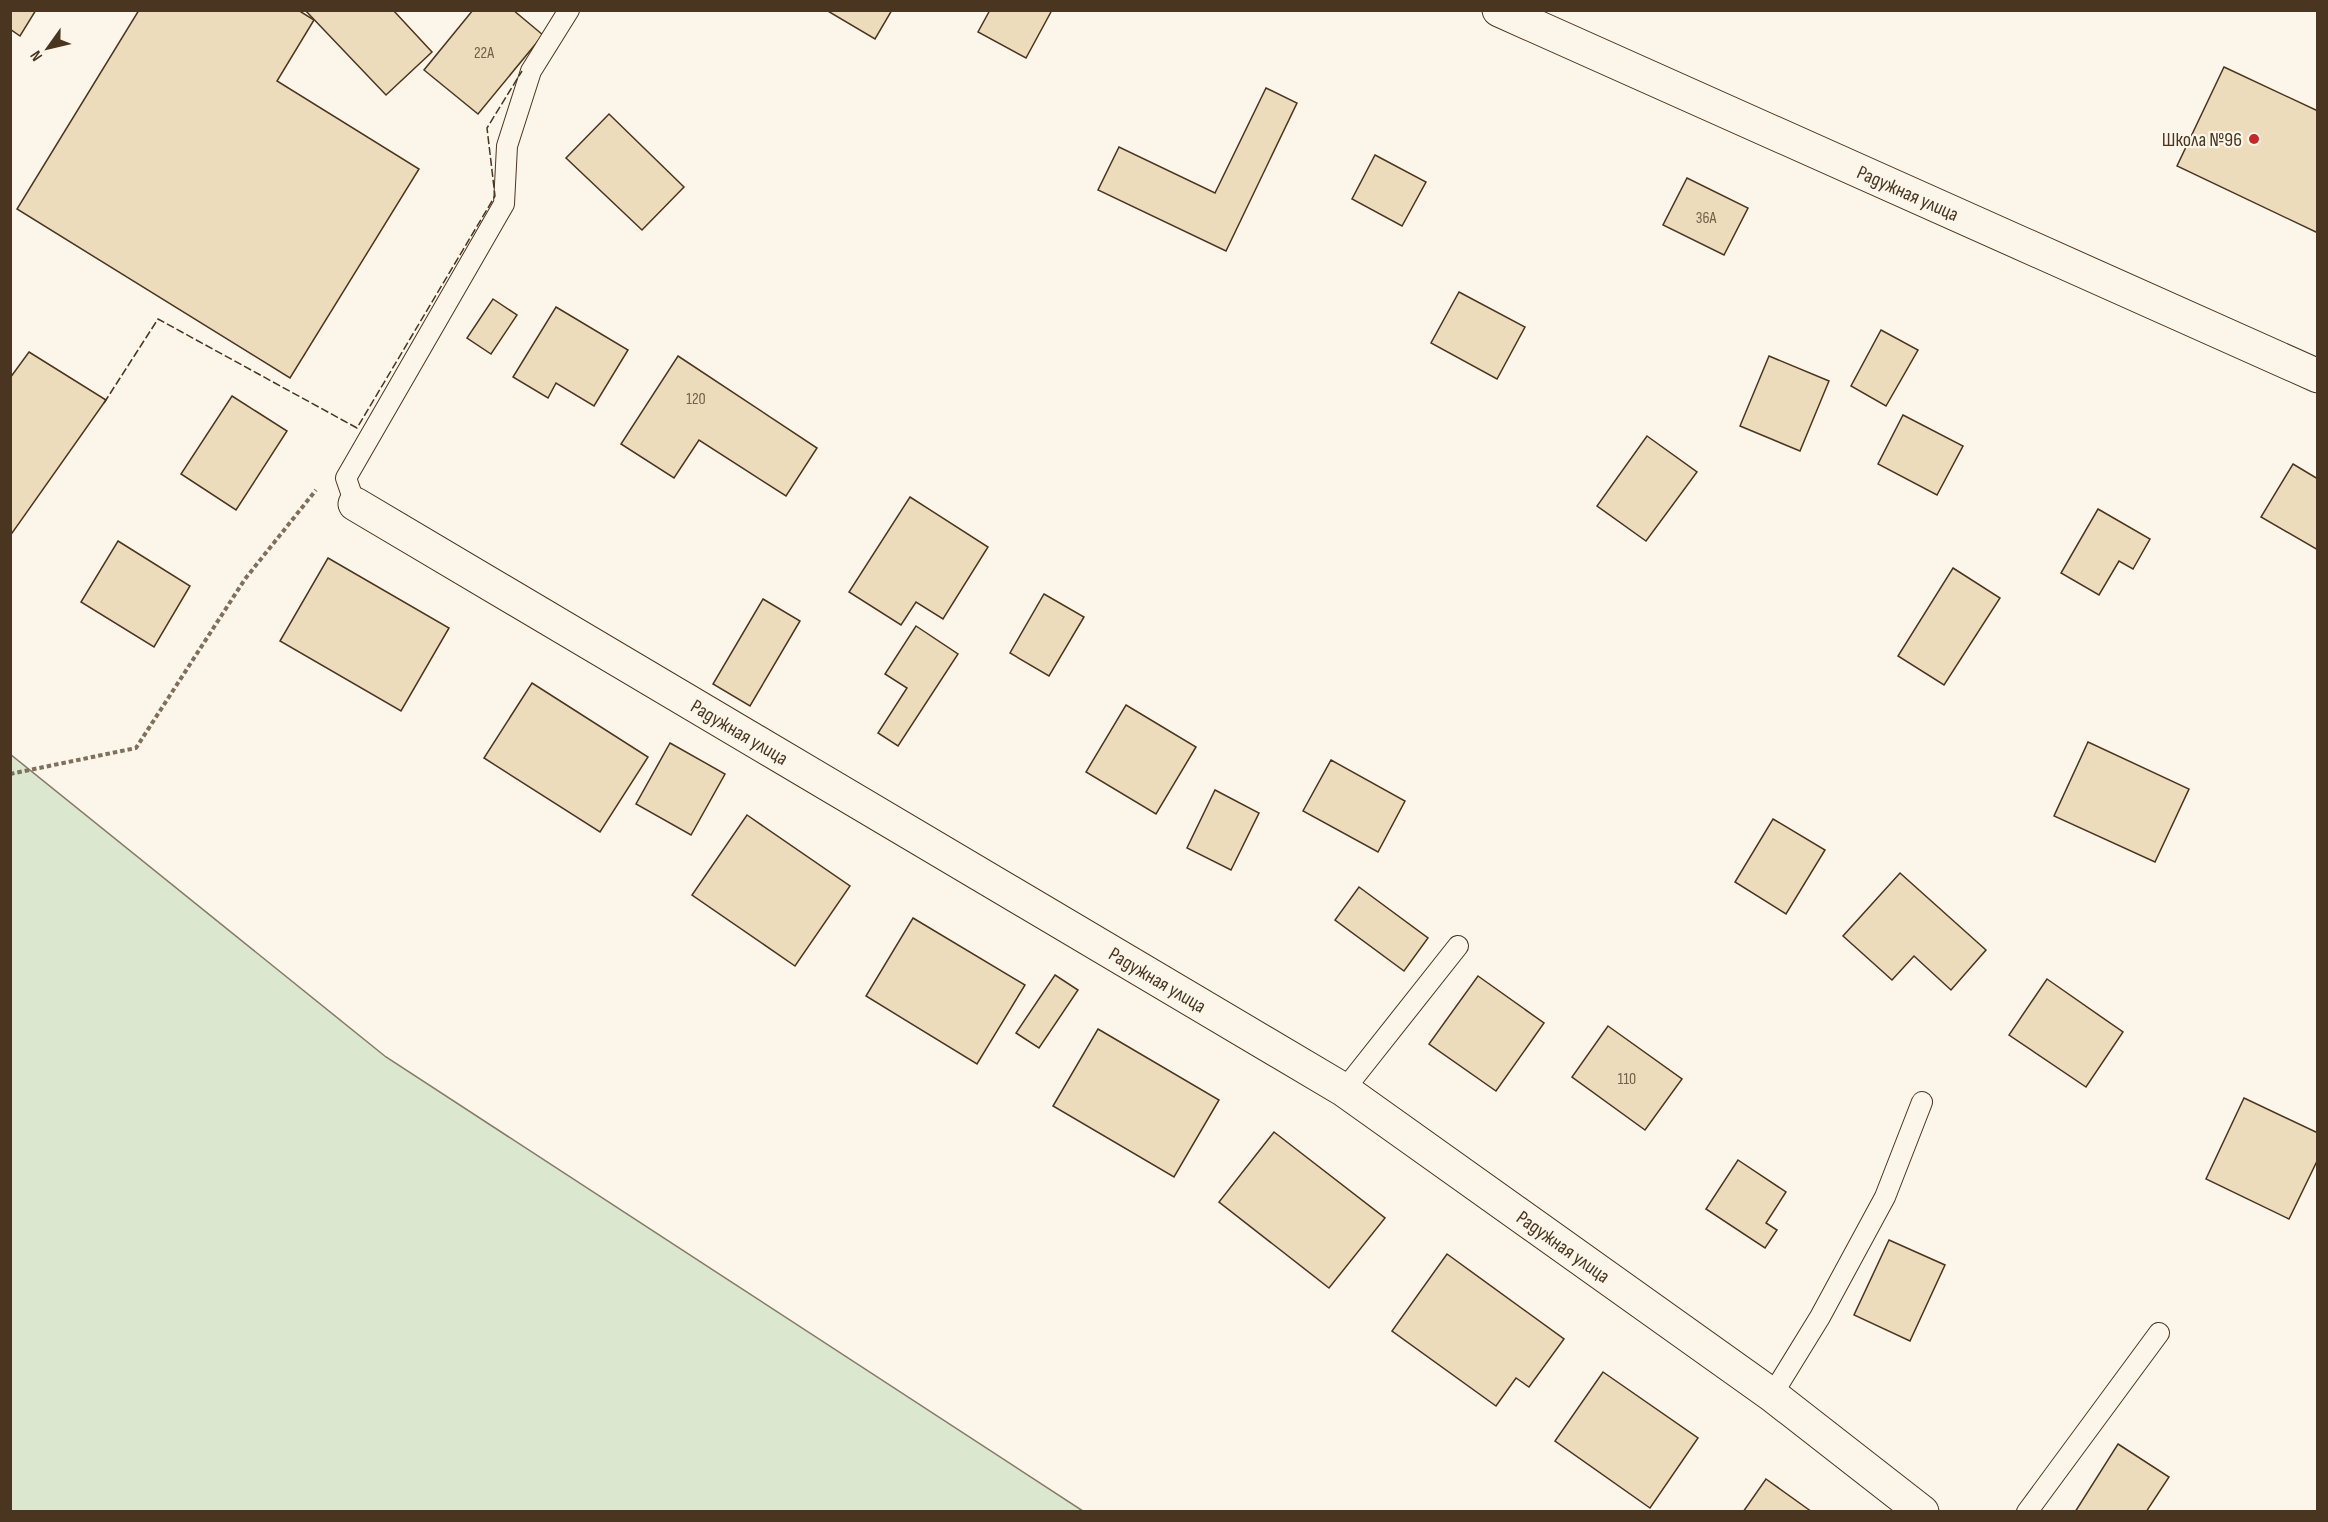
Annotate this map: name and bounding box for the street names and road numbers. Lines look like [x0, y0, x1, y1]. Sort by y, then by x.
street label: Радужная улица [1853, 161, 1962, 227]
street label: Радужная улица [686, 695, 792, 771]
street label: Радужная улица [1104, 942, 1210, 1019]
street label: Радужная улица [1512, 1206, 1614, 1289]

